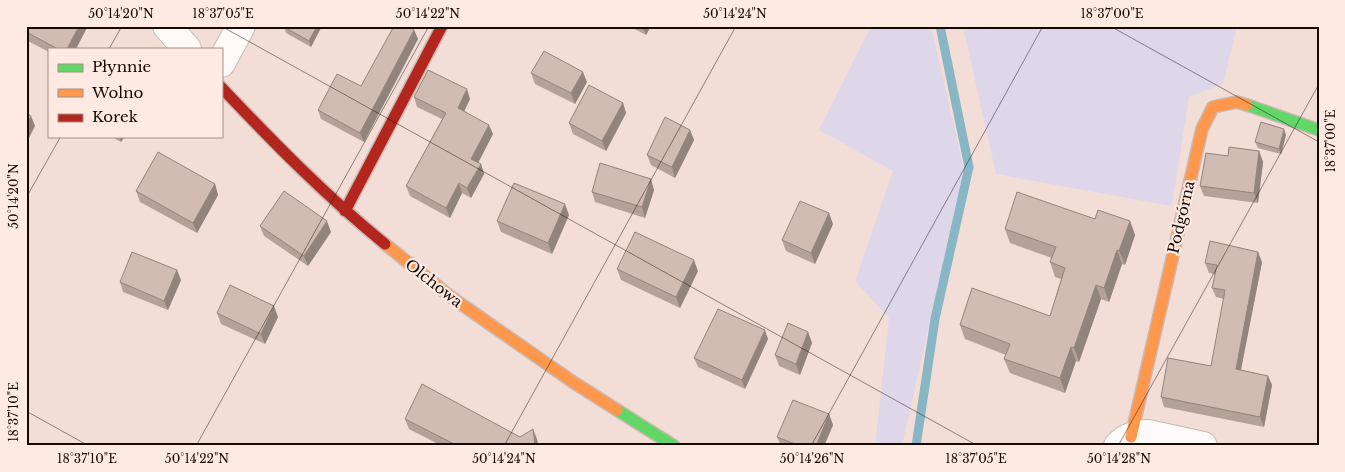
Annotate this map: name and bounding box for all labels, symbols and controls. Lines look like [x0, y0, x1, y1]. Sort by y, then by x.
text: 50°14'20"N [88, 6, 154, 21]
text: 18°37'05"E [192, 6, 254, 21]
text: 50°14'22"N [396, 6, 460, 21]
text: 50°14'24"N [703, 6, 767, 21]
text: 18°37'00"E [1080, 6, 1144, 21]
legend [48, 48, 222, 138]
text: Płynnie [92, 57, 151, 76]
text: Wolno [91, 83, 143, 102]
text: Korek [92, 107, 139, 126]
text: 18°37'00"E [1323, 109, 1338, 173]
text: 50°14'20"N [6, 163, 21, 229]
street label: Podgórna [1163, 178, 1199, 255]
street label: Olchowa [401, 255, 467, 312]
text: 18°37'10"E [6, 382, 21, 442]
text: 18°37'10"E [57, 451, 117, 466]
text: 50°14'22"N [165, 451, 229, 466]
text: 50°14'24"N [472, 451, 536, 466]
text: 50°14'26"N [780, 451, 844, 466]
text: 18°37'05"E [945, 451, 1007, 466]
text: 50°14'28"N [1087, 451, 1151, 466]

